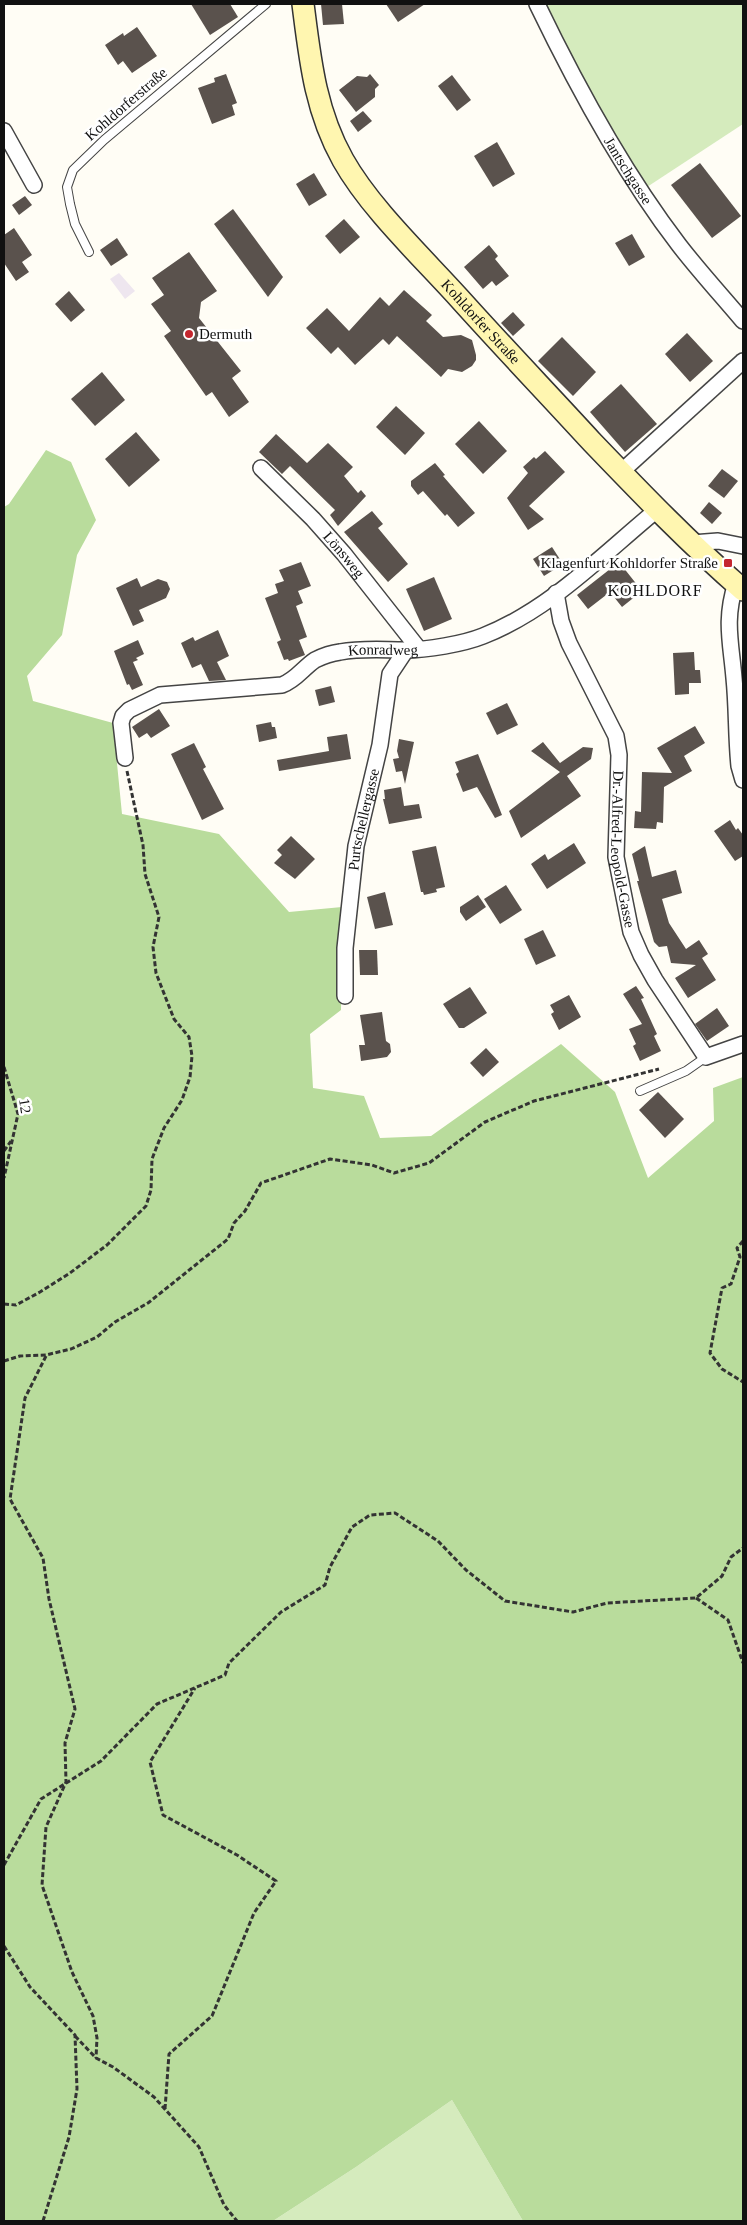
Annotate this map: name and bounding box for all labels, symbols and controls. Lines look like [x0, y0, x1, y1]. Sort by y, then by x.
street label: Kohldorferstraße [82, 64, 170, 144]
street label: Jantschgasse [601, 134, 655, 208]
street label: Kohldorfer Straße [438, 276, 524, 368]
place label: Dermuth [199, 326, 253, 342]
marker: Dermuth [183, 328, 195, 340]
street label: Lönsweg [320, 528, 368, 581]
place label: Klagenfurt Kohldorfer Straße [541, 555, 718, 571]
marker: Klagenfurt Kohldorfer Straße [722, 557, 734, 569]
district label: KOHLDORF [607, 582, 703, 599]
street label: Konradweg [347, 641, 419, 659]
street label: Purtschellergasse [345, 767, 382, 871]
street label: Dr.-Alfred-Leopold-Gasse [608, 770, 638, 930]
street label: 12 [16, 1097, 34, 1115]

